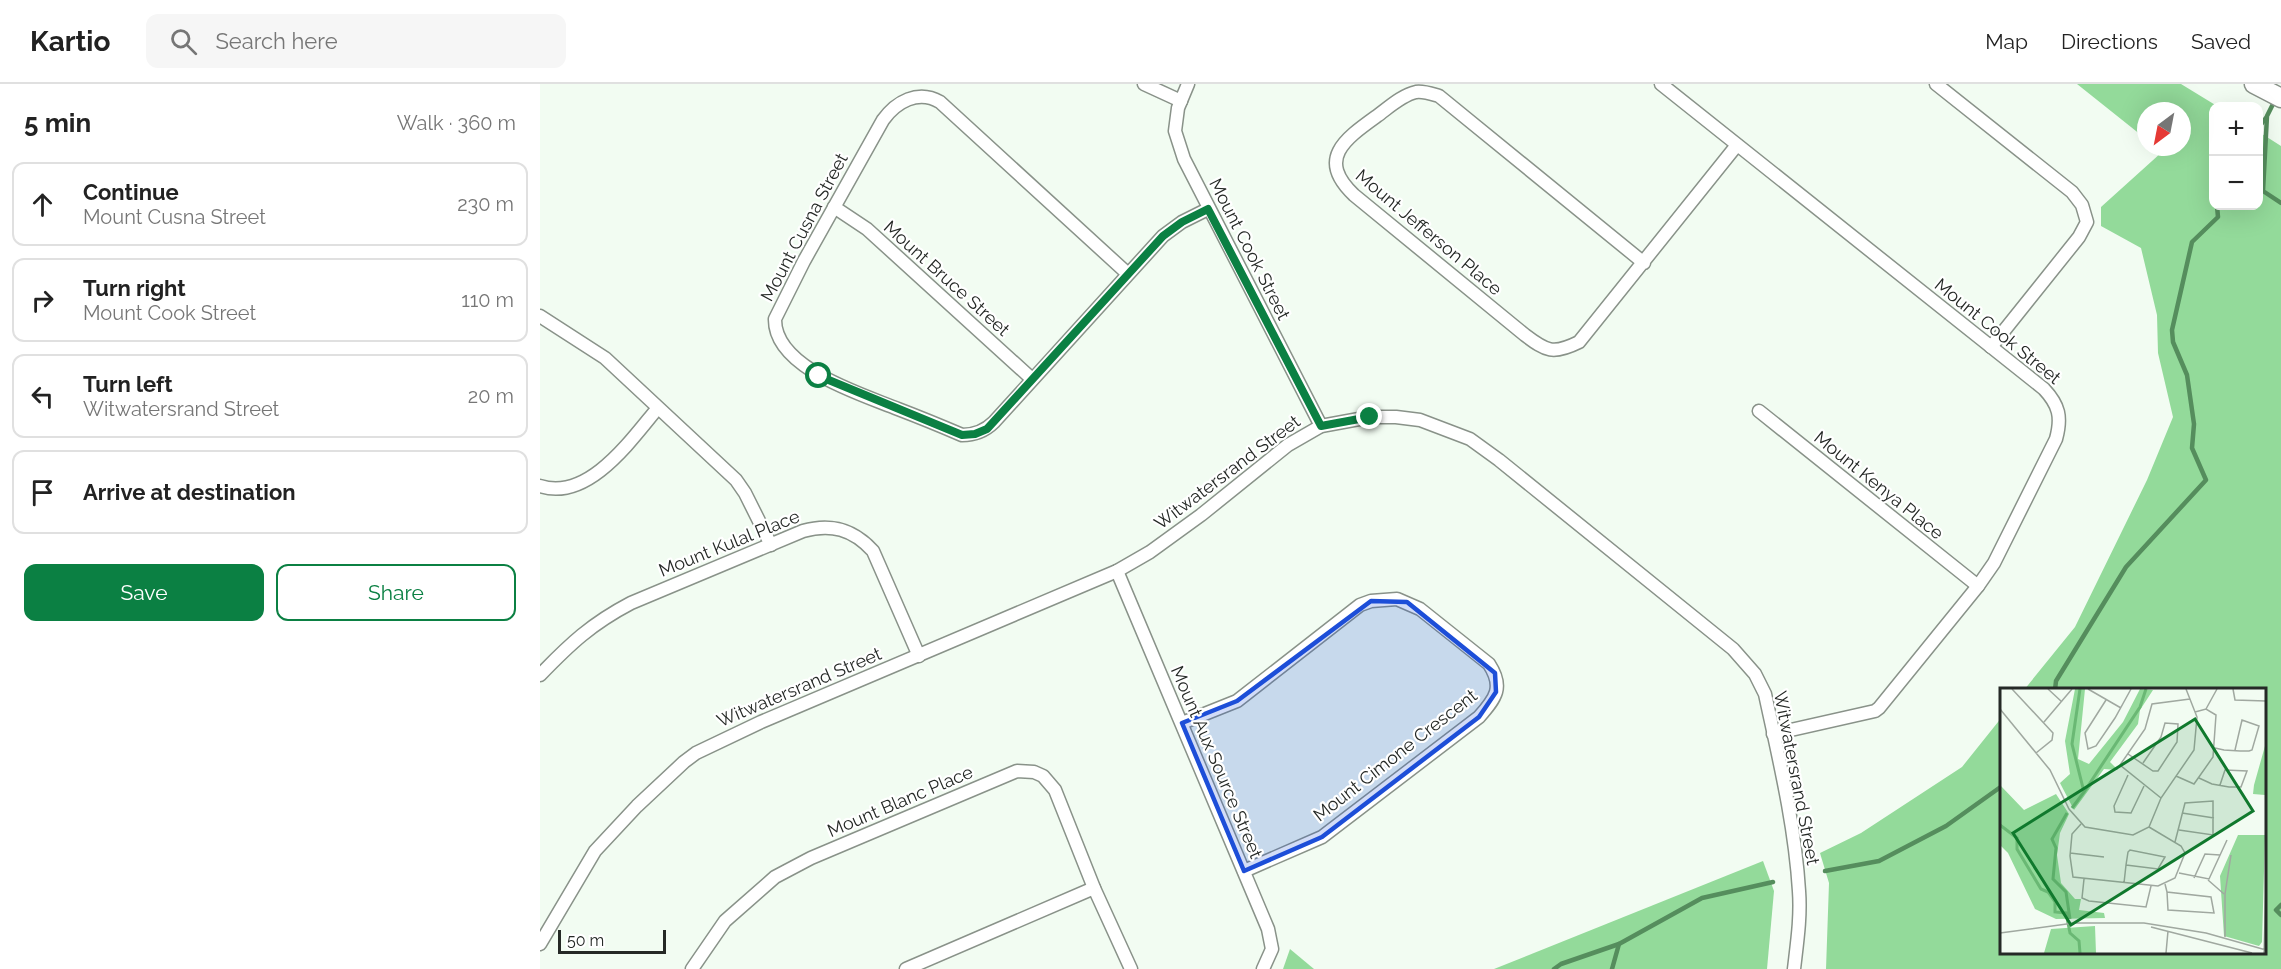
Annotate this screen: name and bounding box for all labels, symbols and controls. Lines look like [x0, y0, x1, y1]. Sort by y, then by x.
search box [146, 14, 566, 68]
text: Kartio [30, 25, 110, 58]
icon: search [167, 25, 200, 58]
text: Search here [215, 28, 338, 54]
text: Map [1985, 29, 2028, 54]
text: Directions [2061, 29, 2158, 54]
text: Saved [2191, 29, 2251, 54]
north arrow [2137, 102, 2191, 156]
map controls [2209, 102, 2263, 210]
button: + [2209, 102, 2263, 156]
text: 5 min [24, 108, 91, 138]
text: Walk · 360 m [397, 111, 516, 135]
street label: Mount Cusna Street [756, 149, 852, 305]
button: − [2209, 156, 2263, 210]
street label: Mount Jefferson Place [1352, 165, 1507, 300]
street label: Mount Cook Street [1205, 175, 1295, 323]
text: Continue [83, 179, 179, 205]
icon: ahead [26, 188, 59, 221]
text: 230 m [457, 192, 514, 216]
text: Mount Cusna Street [83, 205, 266, 229]
street label: Mount Bruce Street [880, 216, 1014, 340]
street label: Mount Cook Street [1931, 274, 2065, 388]
text: Turn right [83, 275, 186, 301]
icon: right [26, 284, 59, 317]
text: 110 m [461, 288, 514, 312]
text: Mount Cook Street [83, 301, 256, 325]
route start [805, 362, 831, 388]
text: Turn left [83, 371, 173, 397]
icon: left [26, 380, 59, 413]
text: 20 m [468, 384, 514, 408]
text: Witwatersrand Street [83, 397, 279, 421]
route end [1356, 403, 1382, 429]
street label: Witwatersrand Street [1150, 410, 1304, 534]
street label: Mount Kenya Place [1810, 426, 1948, 544]
icon: arrive [26, 476, 59, 509]
text: Arrive at destination [83, 479, 296, 505]
street label: Mount Kulal Place [656, 505, 803, 581]
button: Save [24, 564, 264, 621]
button: Share [276, 564, 516, 621]
street label: Witwatersrand Street [714, 643, 884, 731]
street label: Mount Aux Source Street [1167, 663, 1267, 861]
street label: Mount Cimone Crescent [1309, 685, 1481, 825]
inset map [2000, 688, 2266, 954]
street label: Witwatersrand Street [1770, 689, 1824, 867]
street label: Mount Blanc Place [824, 761, 976, 841]
scale bar [558, 927, 666, 954]
text: 50 m [567, 931, 604, 950]

